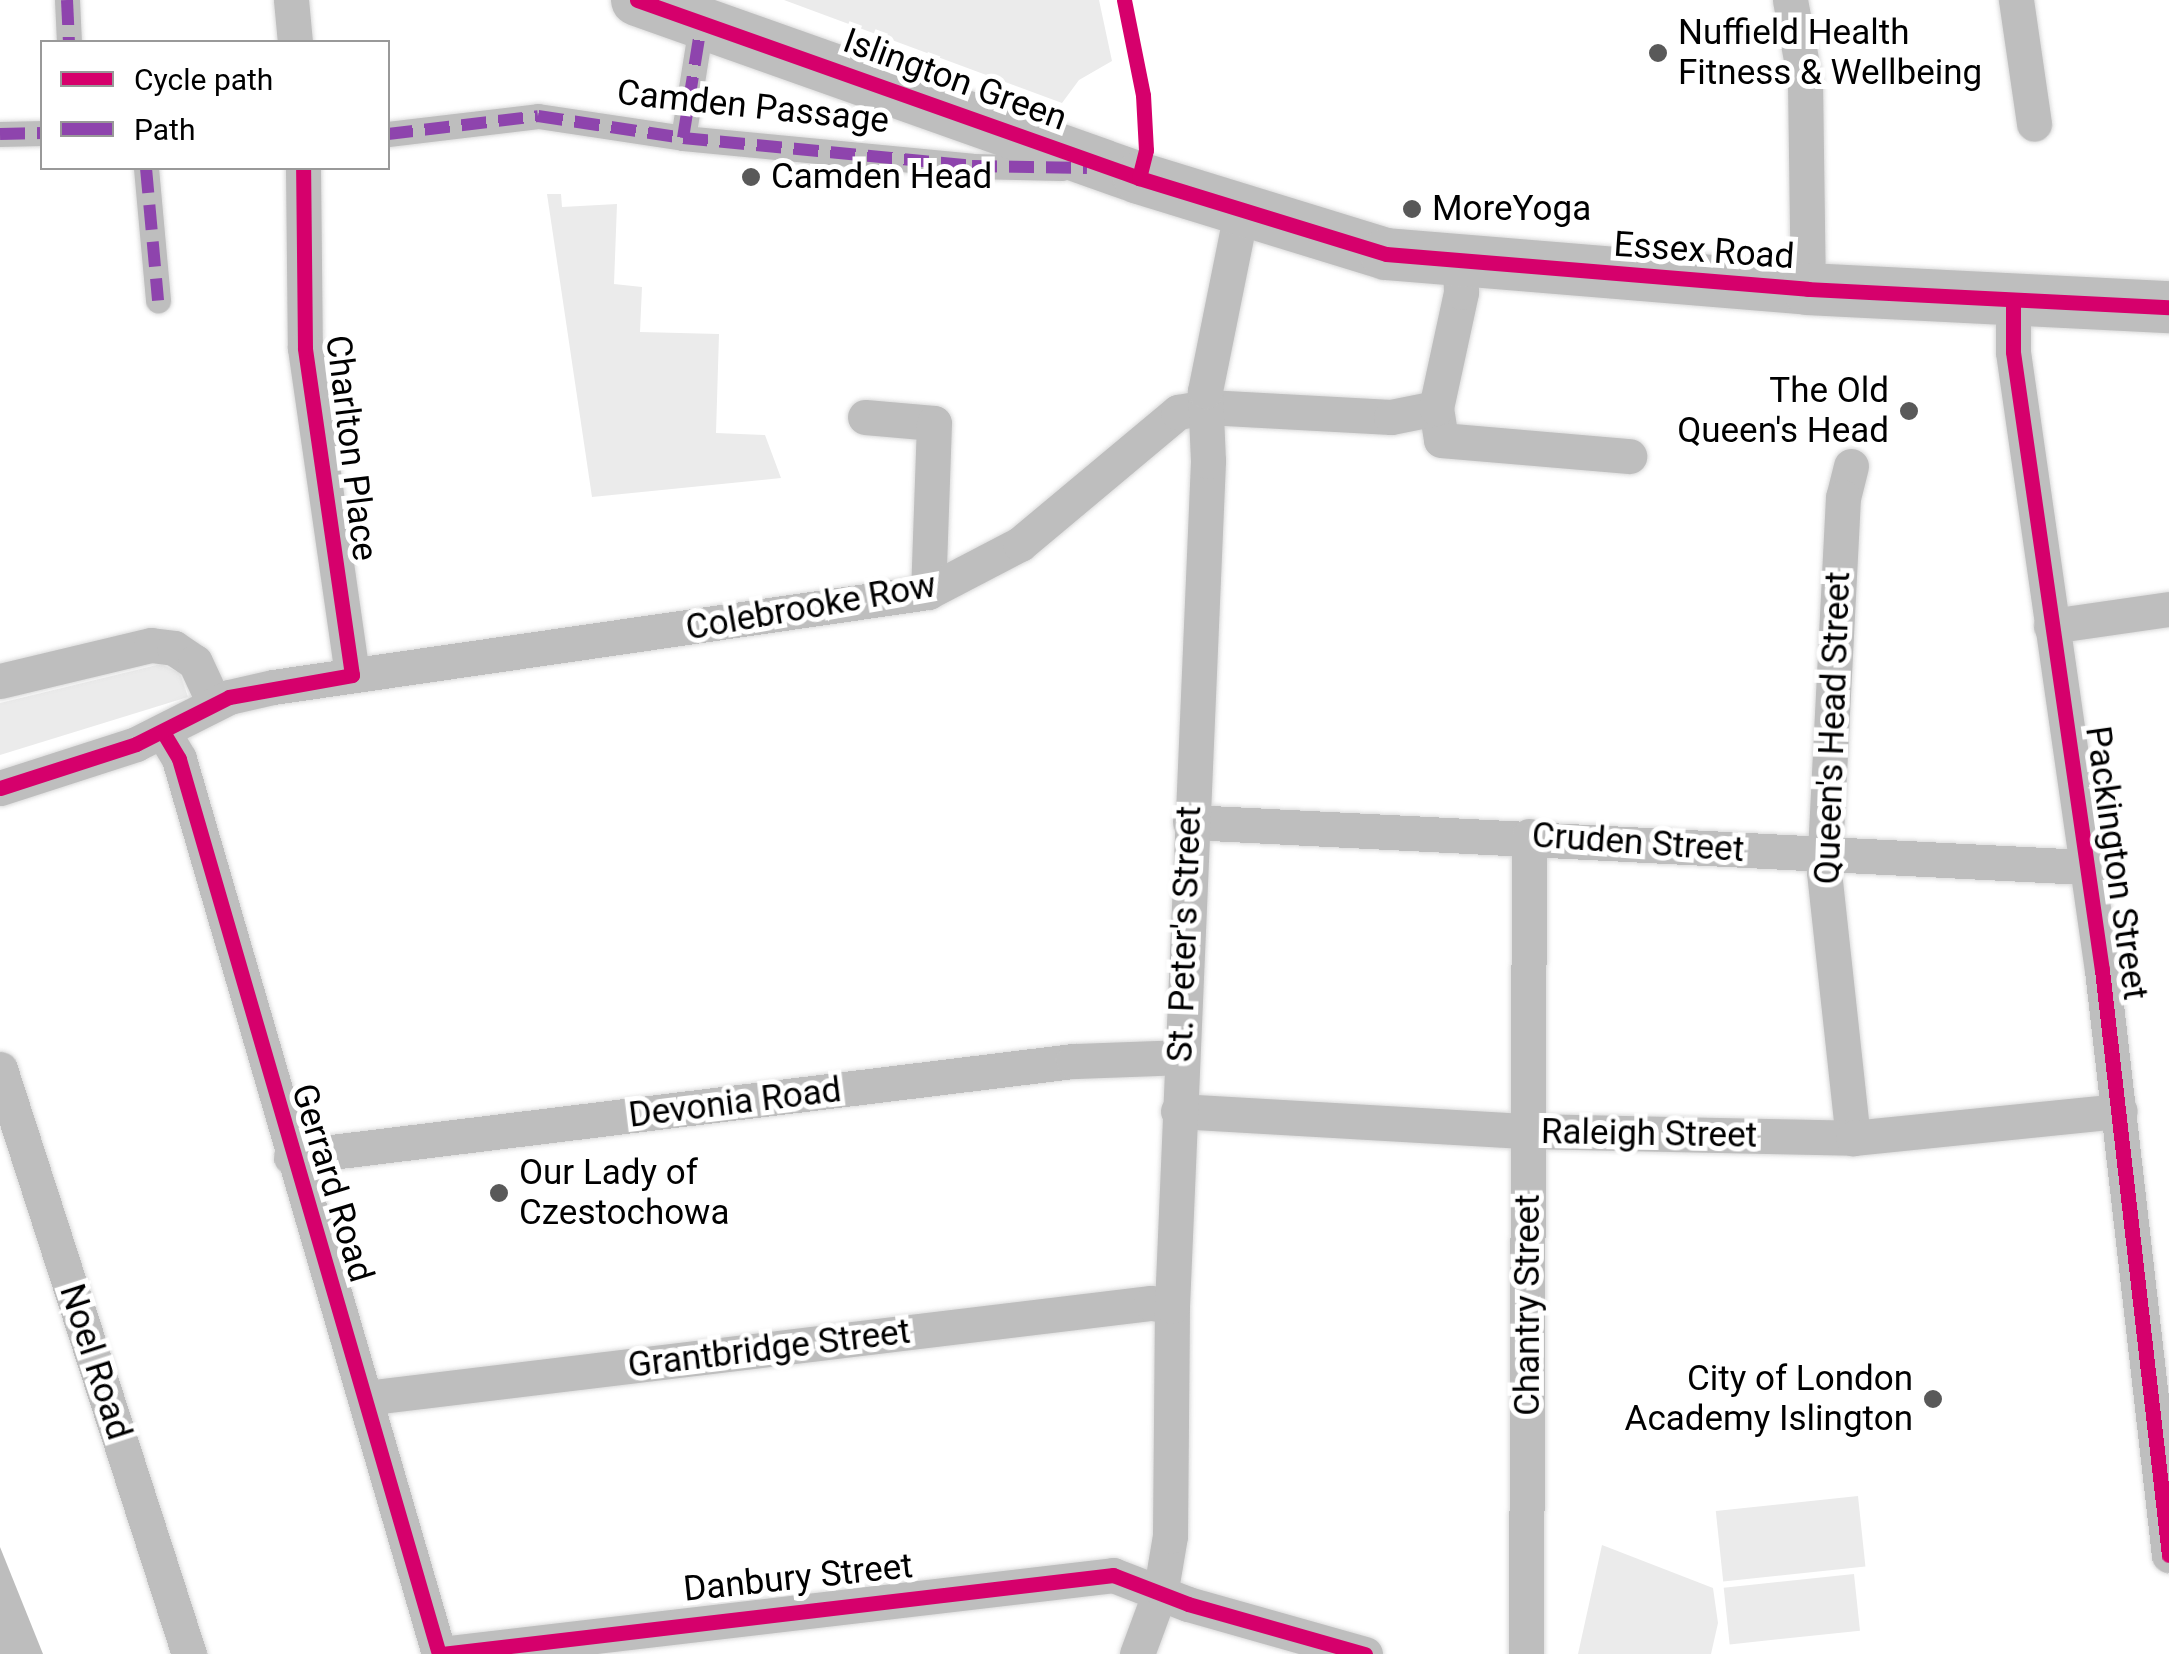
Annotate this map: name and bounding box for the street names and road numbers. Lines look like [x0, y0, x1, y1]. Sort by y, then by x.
street label: Islington Green [838, 20, 1072, 140]
street label: Camden Passage [615, 72, 891, 142]
street label: Essex Road [1612, 224, 1796, 278]
street label: Charlton Place [316, 333, 386, 563]
street label: Colebrooke Row [683, 564, 939, 650]
street label: Queen's Head Street [1807, 571, 1859, 885]
street label: Packington Street [2076, 723, 2156, 1003]
street label: St. Peter's Street [1160, 805, 1210, 1063]
street label: Cruden Street [1531, 815, 1745, 871]
street label: Devonia Road [626, 1069, 844, 1137]
street label: Gerrard Road [282, 1079, 382, 1287]
street label: Raleigh Street [1541, 1111, 1757, 1157]
street label: Chantry Street [1507, 1194, 1549, 1416]
street label: Noel Road [50, 1279, 140, 1445]
street label: Grantbridge Street [626, 1311, 912, 1387]
street label: Danbury Street [681, 1545, 915, 1611]

